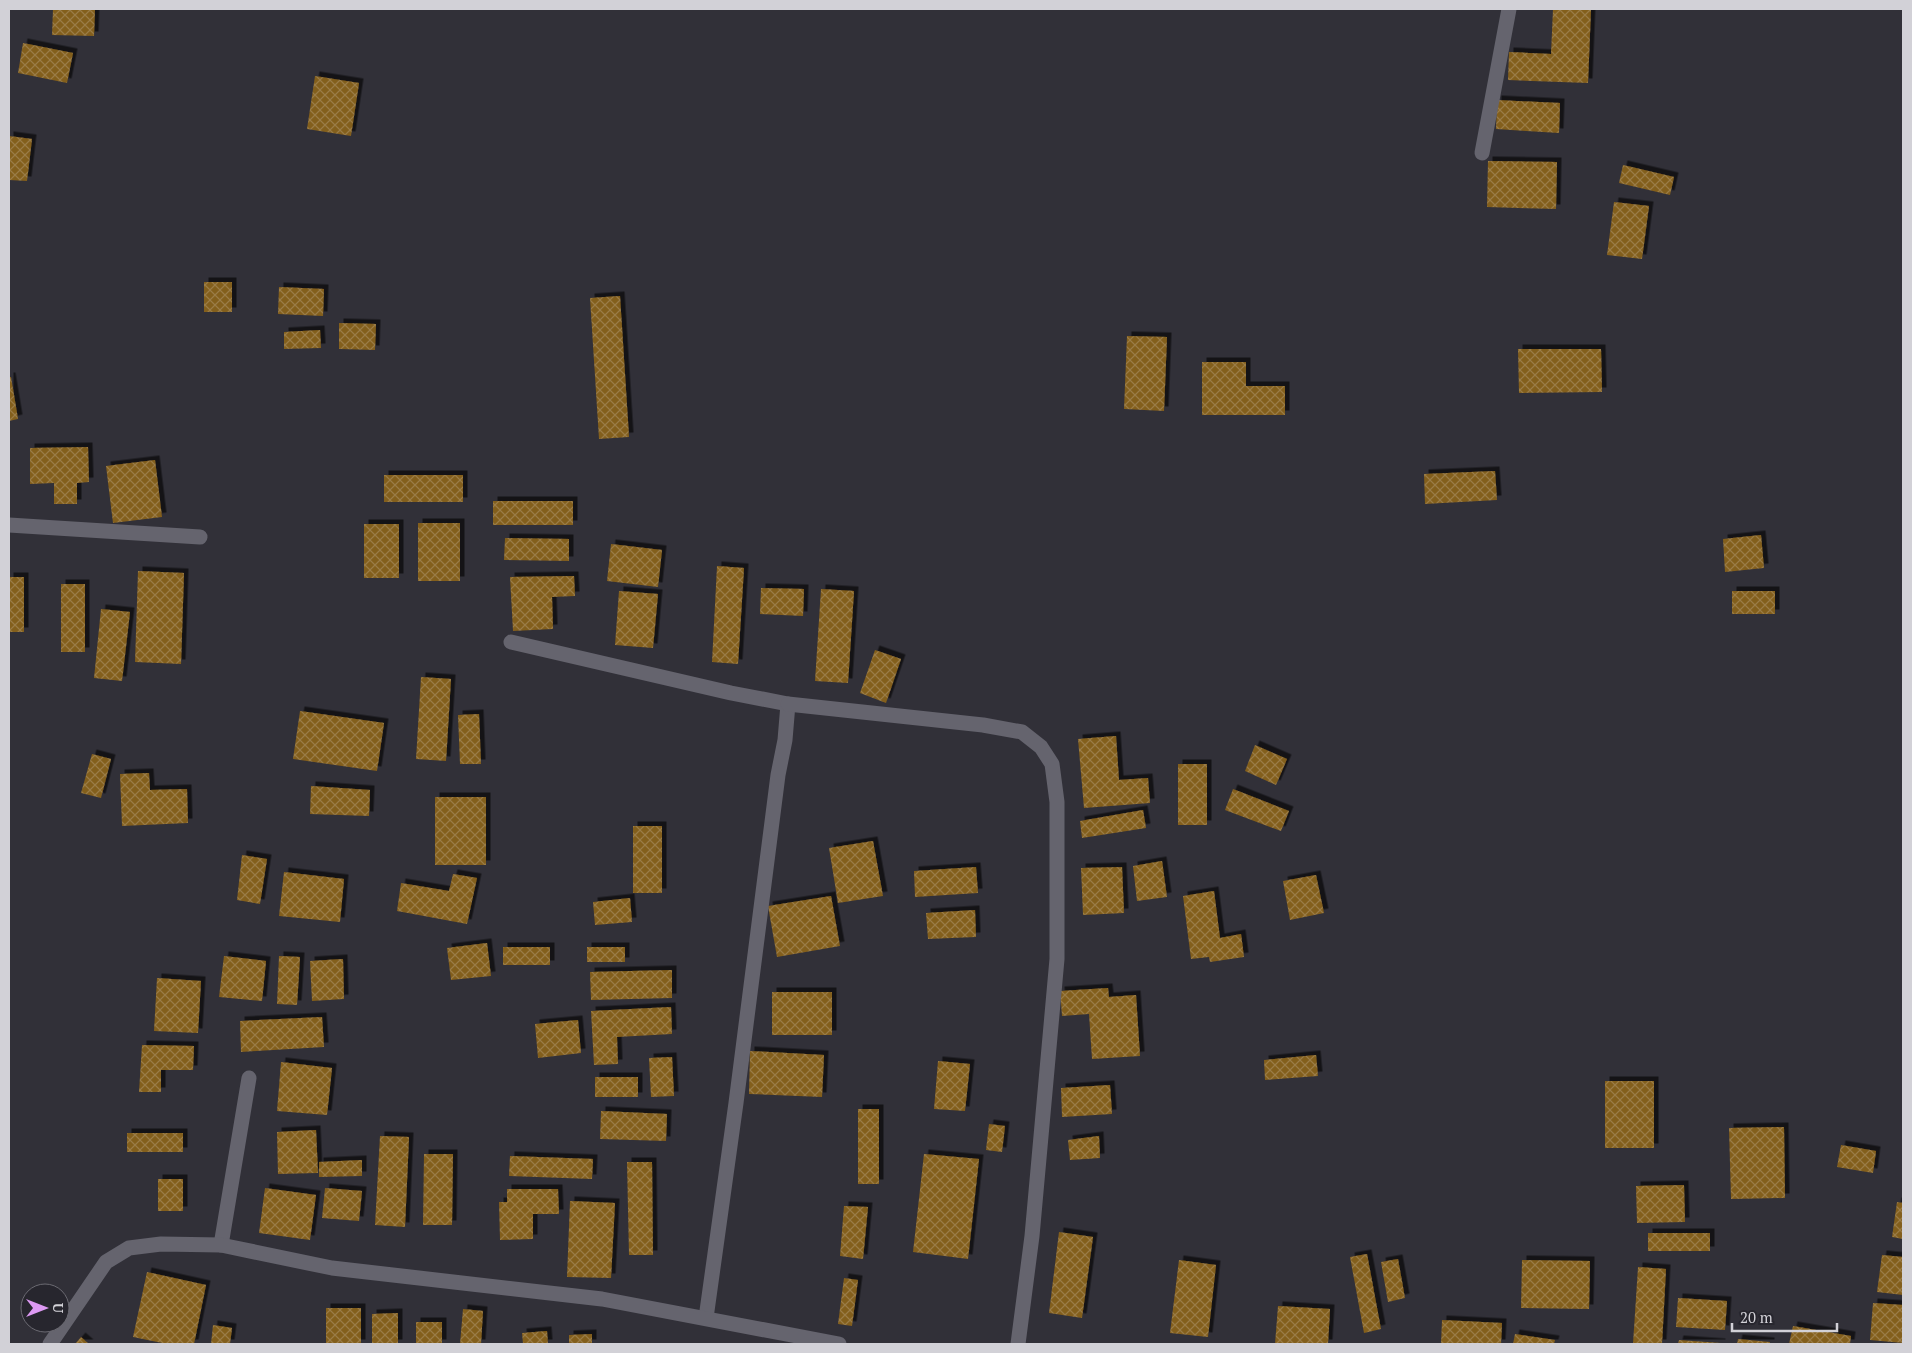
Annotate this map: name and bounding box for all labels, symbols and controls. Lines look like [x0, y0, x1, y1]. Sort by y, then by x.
north arrow [20, 1283, 70, 1333]
scale bar [1732, 1300, 1837, 1332]
text: U [49, 1303, 68, 1313]
text: 20 m [1740, 1307, 1773, 1327]

